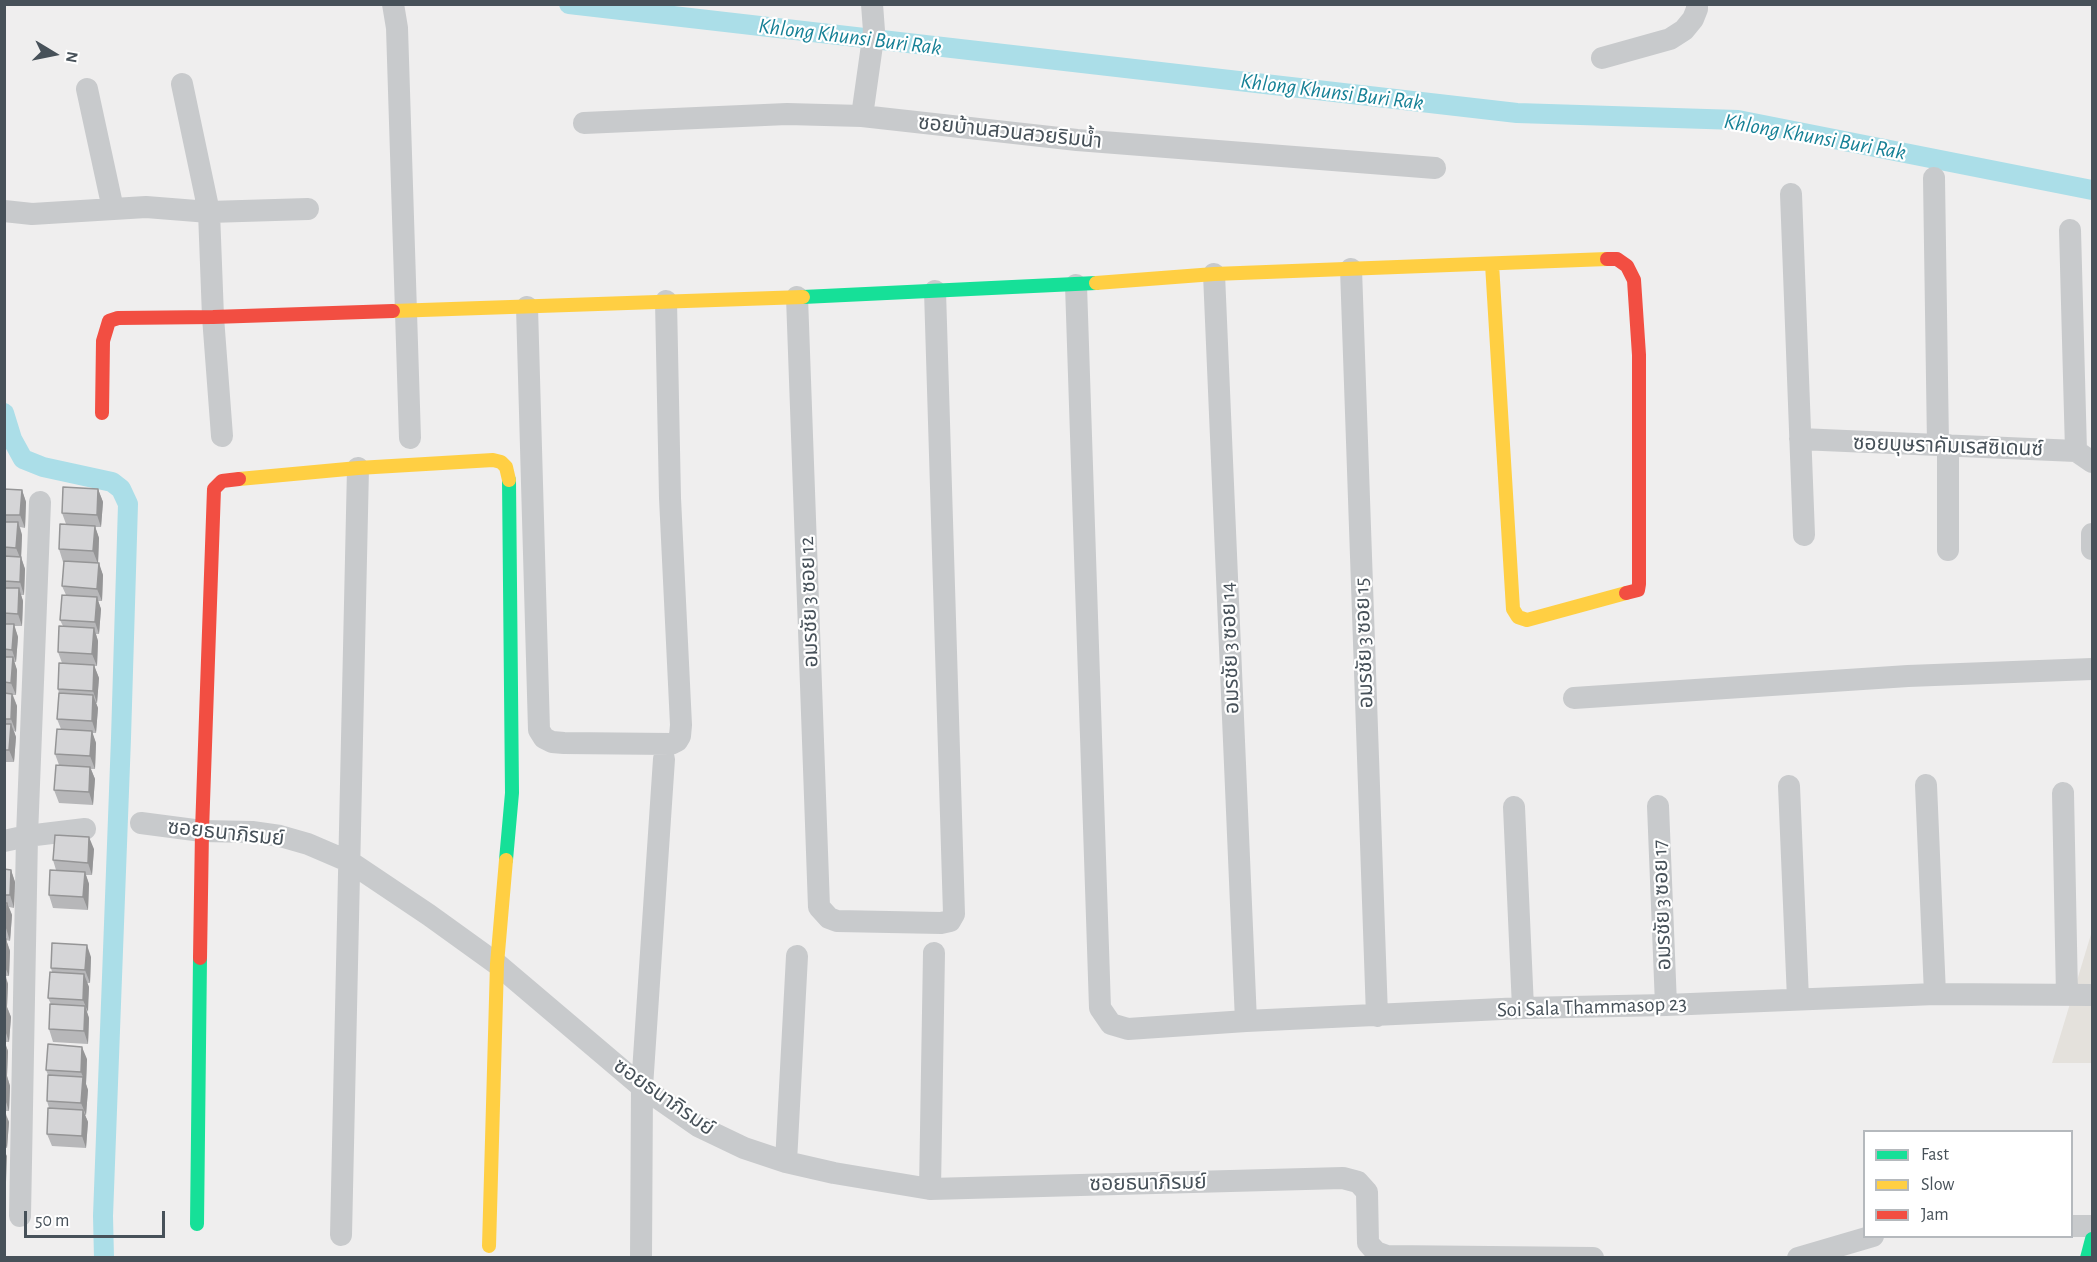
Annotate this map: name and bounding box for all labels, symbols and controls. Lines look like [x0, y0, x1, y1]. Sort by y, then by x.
water label: Khlong Khunsi Buri Rak [757, 13, 943, 61]
north arrow [24, 24, 84, 84]
text: N [63, 50, 81, 64]
water label: Khlong Khunsi Buri Rak [1239, 68, 1425, 116]
water label: Khlong Khunsi Buri Rak [1722, 108, 1908, 166]
street label: ซอยบ้านสวนสวยริมน้ำ [917, 110, 1103, 154]
street label: ซอยบุษราคัมเรสซิเดนซ์ [1852, 430, 2044, 462]
street label: อมรชัย 3 ซอย 12 [794, 536, 824, 668]
street label: อมรชัย 3 ซอย 15 [1349, 577, 1379, 709]
street label: อมรชัย 3 ซอย 14 [1215, 582, 1245, 714]
street label: ซอยธนาภิรมย์ [166, 814, 286, 852]
street label: อมรชัย 3 ซอย 17 [1647, 839, 1677, 971]
street label: Soi Sala Thammasop 23 [1497, 991, 1687, 1023]
street label: ซอยธนาภิรมย์ [609, 1053, 719, 1141]
legend [1863, 1130, 2073, 1238]
text: Fast [1921, 1146, 1949, 1164]
street label: ซอยธนาภิรมย์ [1089, 1169, 1207, 1197]
text: Slow [1921, 1176, 1954, 1194]
scale bar [27, 1199, 168, 1237]
text: Jam [1921, 1206, 1949, 1224]
text: 50 m [35, 1212, 69, 1230]

